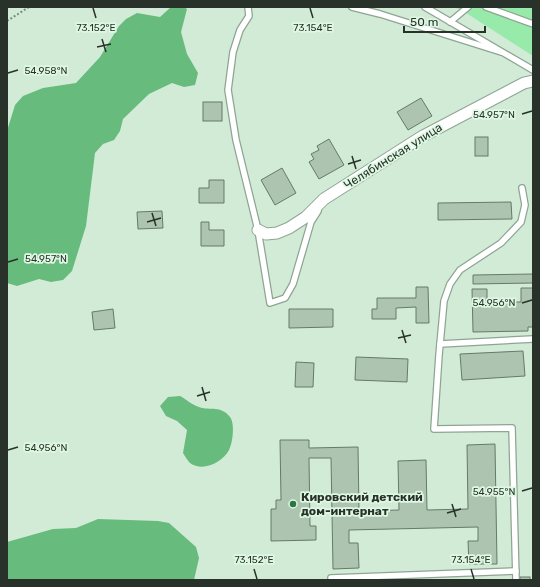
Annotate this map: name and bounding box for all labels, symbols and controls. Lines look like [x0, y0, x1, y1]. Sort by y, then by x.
scale bar [404, 8, 485, 34]
text: 50 m [410, 15, 438, 29]
text: 73.152°E [76, 22, 116, 34]
text: 73.154°E [293, 22, 333, 34]
text: 54.958°N [24, 65, 68, 77]
text: 54.957°N [473, 109, 515, 121]
street label: Челябинская улица [341, 120, 445, 192]
text: 54.957°N [25, 253, 67, 265]
text: 54.956°N [473, 297, 515, 309]
text: 54.956°N [25, 442, 67, 454]
text: 54.955°N [473, 486, 515, 498]
place label: Кировский детский дом-интернат [301, 490, 423, 518]
marker: Кировский детский дом-интернат [288, 499, 298, 509]
text: 73.152°E [234, 554, 274, 566]
text: 73.154°E [451, 554, 491, 566]

